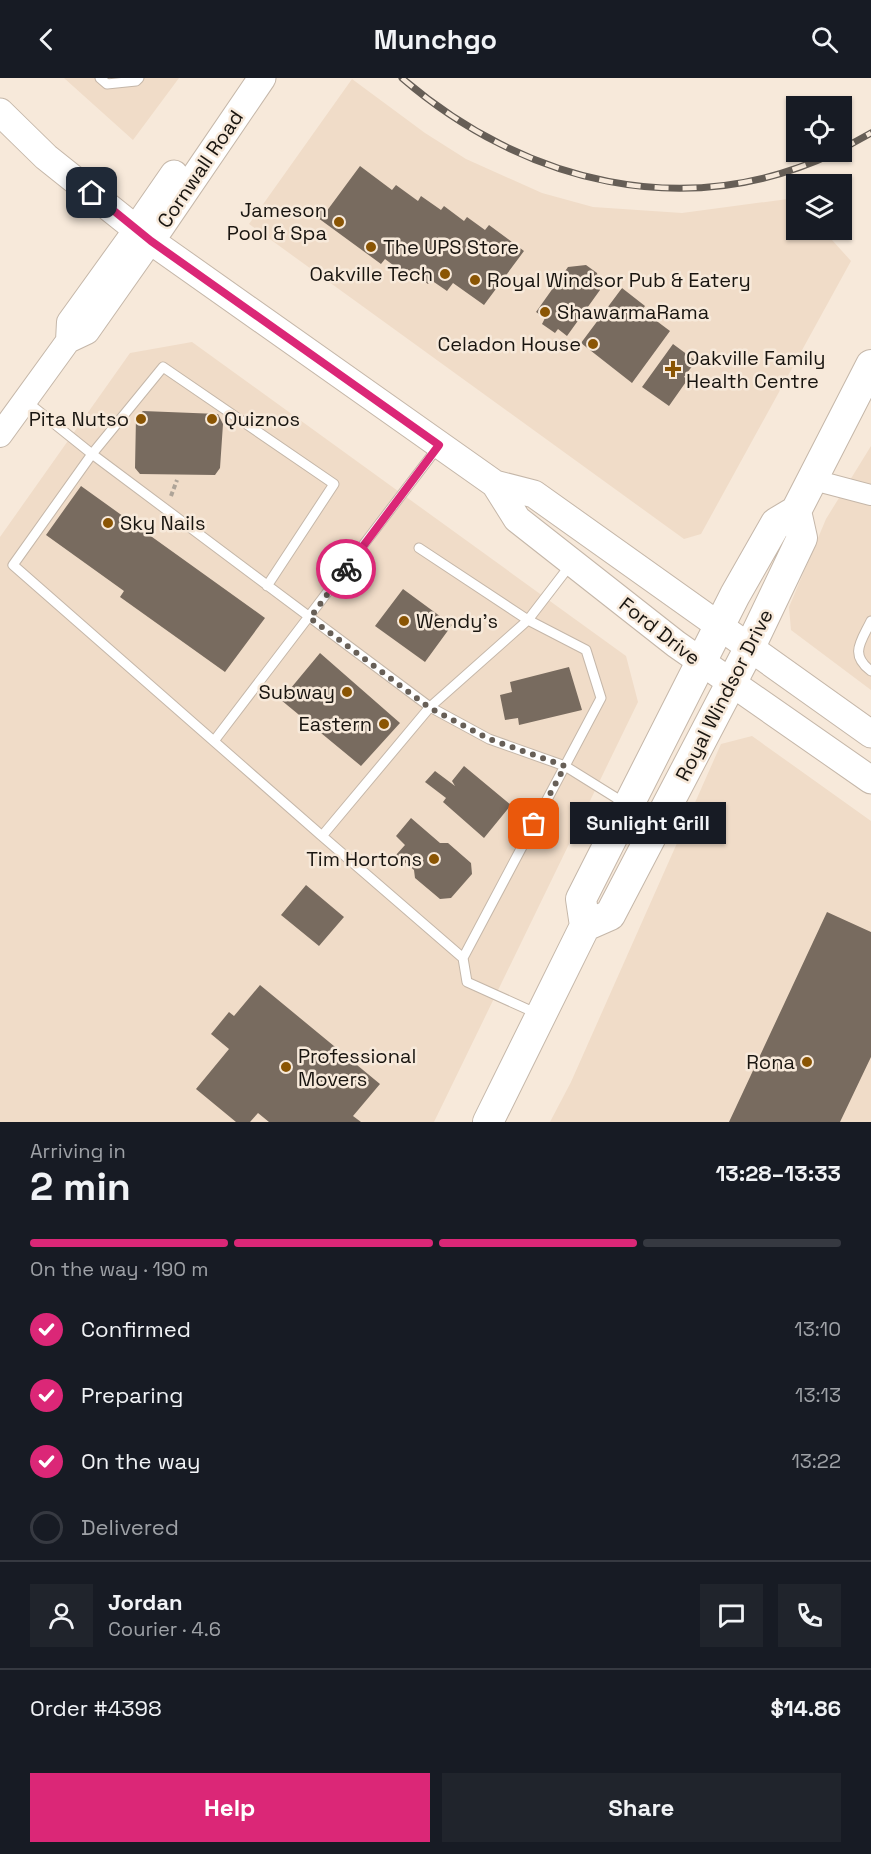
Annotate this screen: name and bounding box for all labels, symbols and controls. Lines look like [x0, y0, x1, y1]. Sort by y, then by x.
text: Munchgo [374, 22, 497, 57]
icon: back [30, 23, 63, 56]
icon: search [808, 23, 841, 56]
map controls [786, 96, 852, 240]
button: locate [786, 96, 852, 162]
street label: Cornwall Road [151, 105, 249, 233]
pin [66, 167, 117, 218]
button: layers [786, 174, 852, 240]
icon: home [75, 176, 108, 209]
place label: Jameson Pool & Spa [227, 197, 327, 246]
marker: Jameson Pool & Spa [332, 215, 346, 229]
place label: The UPS Store [383, 234, 519, 260]
marker: The UPS Store [364, 240, 378, 254]
place label: Oakville Tech [310, 261, 433, 287]
marker: Oakville Tech [438, 267, 452, 281]
place label: Royal Windsor Pub & Eatery [487, 267, 751, 293]
marker: Royal Windsor Pub & Eatery [468, 273, 482, 287]
place label: ShawarmaRama [557, 299, 709, 325]
marker: ShawarmaRama [538, 305, 552, 319]
place label: Celadon House [437, 331, 581, 357]
marker: Celadon House [586, 337, 600, 351]
place label: Oakville Family Health Centre [686, 345, 826, 394]
marker: Oakville Family Health Centre [664, 360, 682, 378]
place label: Pita Nutso [29, 406, 129, 432]
place label: Quiznos [224, 406, 300, 432]
marker: Pita Nutso [134, 412, 148, 426]
marker: Quiznos [205, 412, 219, 426]
place label: Sky Nails [120, 510, 206, 536]
marker: Sky Nails [101, 516, 115, 530]
courier [316, 539, 376, 599]
icon: bike [330, 553, 363, 586]
street label: Ford Drive [614, 591, 706, 671]
street label: Royal Windsor Drive [669, 605, 779, 785]
place label: Wendy's [416, 608, 498, 634]
marker: Wendy's [397, 614, 411, 628]
place label: Subway [258, 679, 335, 705]
marker: Subway [340, 685, 354, 699]
place label: Eastern [299, 711, 372, 737]
marker: Eastern [377, 717, 391, 731]
pin [508, 798, 559, 849]
callout: Sunlight Grill [570, 803, 726, 845]
icon: bag [517, 807, 550, 840]
text: Sunlight Grill [586, 810, 710, 836]
place label: Tim Hortons [306, 846, 422, 872]
marker: Tim Hortons [427, 852, 441, 866]
place label: Professional Movers [298, 1043, 416, 1092]
place label: Rona [746, 1049, 795, 1075]
marker: Rona [800, 1055, 814, 1069]
marker: Professional Movers [279, 1060, 293, 1074]
text: Arriving in [30, 1138, 126, 1164]
text: 13:28–13:33 [715, 1159, 841, 1187]
text: 2 min [30, 1162, 131, 1211]
text: On the way · 190 m [30, 1256, 208, 1282]
icon: check [30, 1313, 63, 1346]
text: Confirmed [81, 1315, 191, 1343]
text: 13:10 [794, 1316, 841, 1342]
icon: check [30, 1379, 63, 1412]
text: Preparing [81, 1381, 183, 1409]
text: 13:13 [795, 1382, 841, 1408]
icon: check [30, 1445, 63, 1478]
text: On the way [81, 1447, 200, 1475]
text: 13:22 [791, 1448, 841, 1474]
text: Delivered [81, 1513, 179, 1541]
button: person [30, 1584, 93, 1647]
button: chat [700, 1584, 763, 1647]
button: phone [778, 1584, 841, 1647]
text: Jordan [108, 1588, 183, 1616]
text: Courier · 4.6 [108, 1616, 221, 1642]
text: Order #4398 [30, 1694, 162, 1722]
text: $14.86 [770, 1694, 841, 1722]
button: Help [30, 1773, 430, 1842]
button: Share [442, 1773, 841, 1842]

